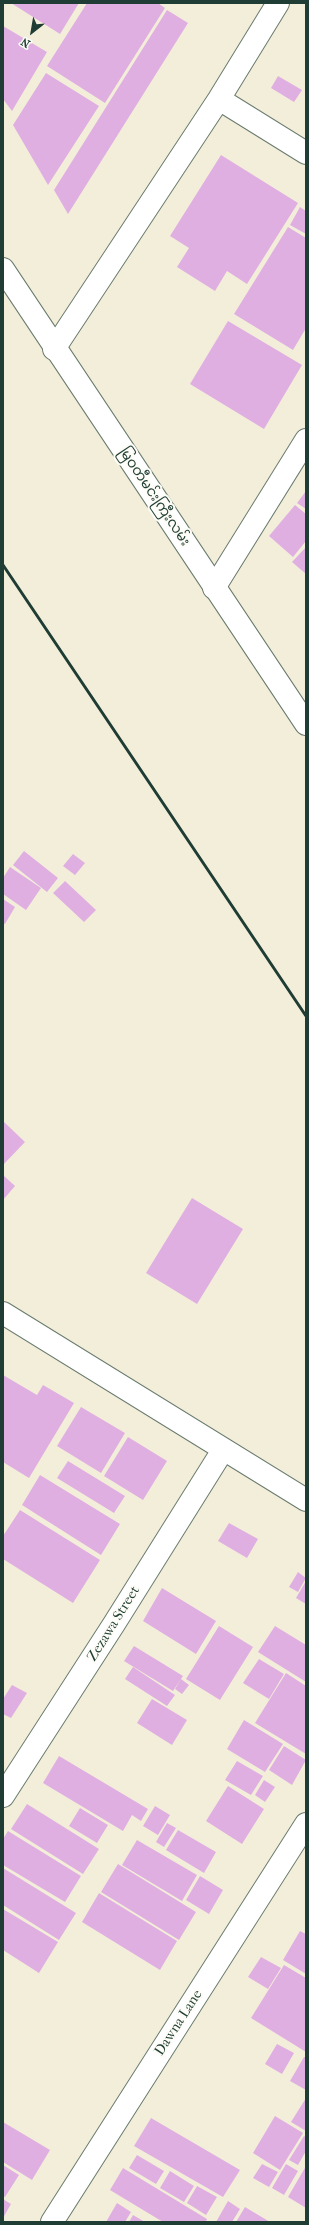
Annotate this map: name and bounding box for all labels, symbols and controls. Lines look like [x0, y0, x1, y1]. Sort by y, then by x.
north arrow [12, 12, 52, 52]
text: N [19, 35, 32, 50]
street label: မြဝတီမင်းကြီးလမ်း [115, 445, 193, 549]
street label: Zezawa Street [84, 1583, 144, 1665]
street label: Dawna Lane [152, 1987, 206, 2059]

